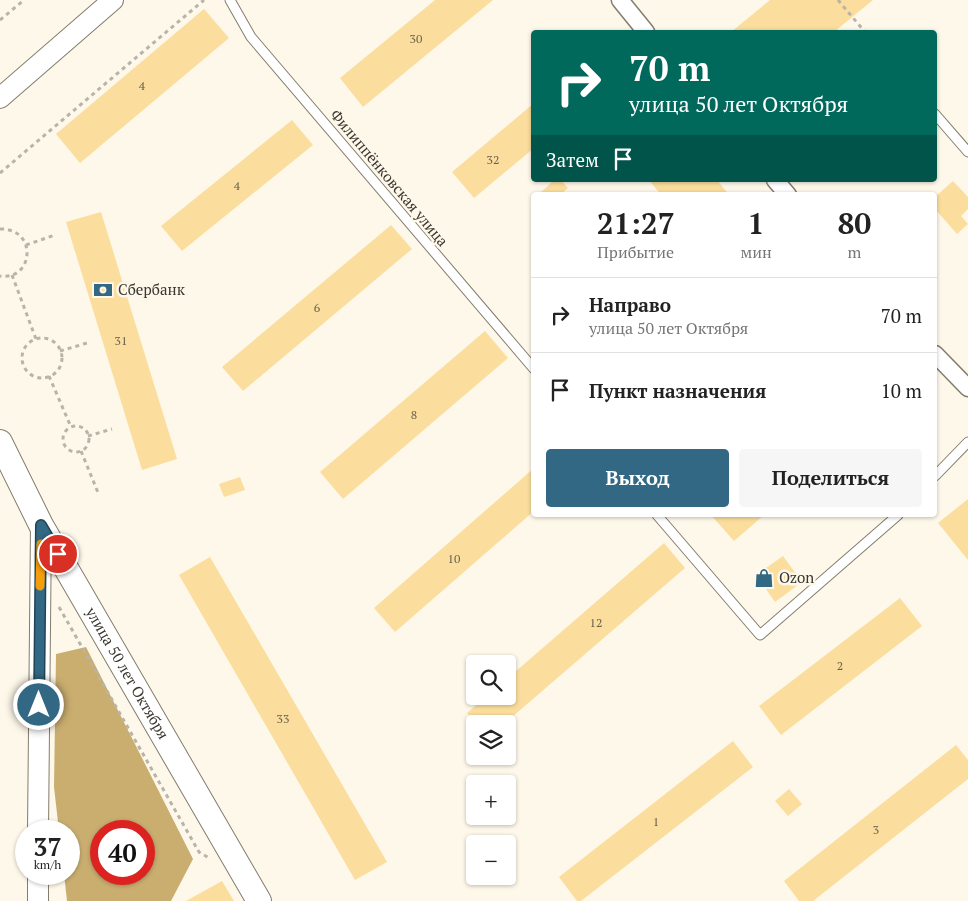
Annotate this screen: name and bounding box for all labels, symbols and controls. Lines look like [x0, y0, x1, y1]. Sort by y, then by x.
house number: 30 [410, 31, 422, 46]
text: 70 m [629, 45, 710, 91]
icon: right [546, 50, 611, 115]
house number: 4 [139, 78, 146, 93]
text: улица 50 лет Октября [629, 89, 848, 118]
street label: Филиппёнковская улица [326, 105, 453, 250]
icon: arrive [609, 145, 637, 173]
text: Затем [546, 147, 599, 172]
house number: 32 [487, 152, 499, 167]
house number: 4 [234, 178, 241, 193]
text: 21:27 [597, 203, 675, 243]
text: 1 [748, 203, 765, 243]
text: 80 [837, 203, 871, 243]
text: Прибытие [597, 241, 674, 263]
text: мин [740, 241, 772, 263]
text: m [847, 241, 861, 263]
bank icon: Сбербанк [92, 279, 114, 301]
place label: Сбербанк [118, 279, 186, 299]
text: Направо [589, 292, 671, 317]
house number: 6 [314, 300, 321, 315]
icon: right [546, 301, 574, 329]
text: 70 m [881, 303, 922, 328]
text: улица 50 лет Октября [589, 317, 748, 339]
house number: 31 [115, 333, 127, 348]
icon: arrive [546, 376, 574, 404]
text: Пункт назначения [589, 378, 766, 403]
text: 10 m [881, 378, 922, 403]
house number: 8 [411, 407, 417, 422]
button: Выход [546, 449, 729, 507]
button: Поделиться [739, 449, 922, 507]
pin [37, 533, 79, 575]
icon: arrive [44, 540, 72, 568]
house number: 10 [448, 551, 460, 566]
shop icon: Ozon [753, 567, 775, 589]
place label: Ozon [779, 567, 814, 587]
street label: улица 50 лет Октября [81, 602, 174, 743]
house number: 12 [590, 615, 602, 630]
map controls [466, 655, 516, 885]
button: search [466, 655, 516, 705]
house number: 2 [837, 658, 843, 673]
position arrow [12, 678, 64, 730]
house number: 33 [277, 711, 289, 726]
button: layers [466, 715, 516, 765]
button: + [466, 775, 516, 825]
house number: 1 [653, 814, 659, 829]
speed limit sign: 40 [90, 820, 155, 885]
house number: 3 [873, 822, 879, 837]
text: 37 [33, 830, 62, 863]
button: − [466, 835, 516, 885]
text: km/h [34, 857, 61, 872]

